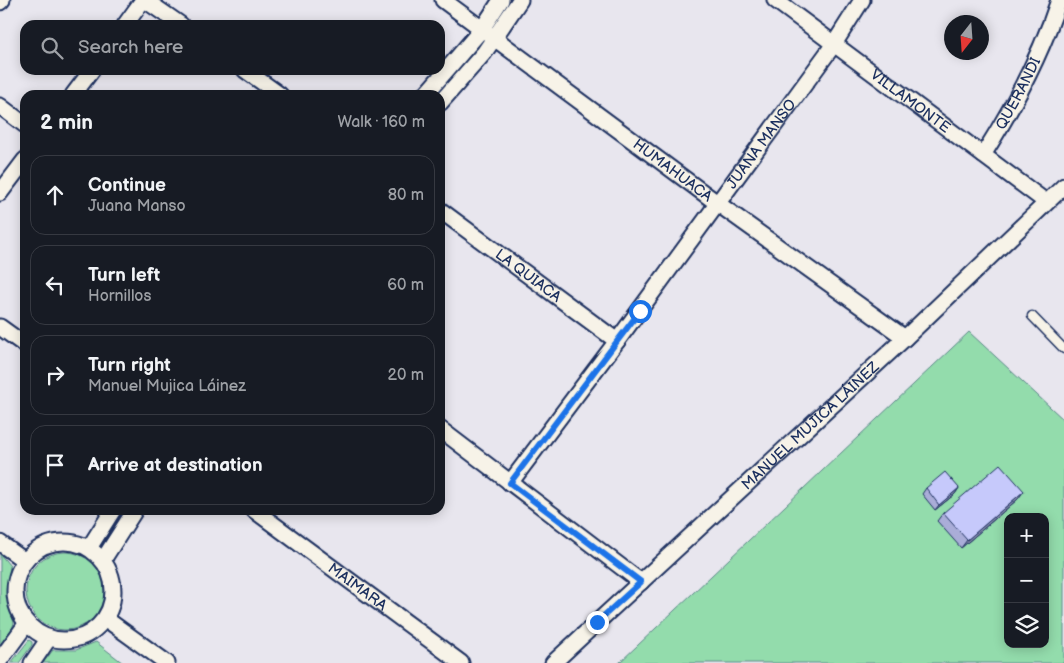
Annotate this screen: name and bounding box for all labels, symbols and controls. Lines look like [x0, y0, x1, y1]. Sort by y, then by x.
north arrow [944, 15, 989, 60]
search box [20, 20, 445, 75]
icon: search [38, 34, 66, 62]
text: Search here [78, 36, 183, 59]
street label: QUERANDI [991, 54, 1045, 133]
street label: VILLAMONTE [867, 65, 954, 137]
street label: JUANA MANSO [722, 95, 800, 192]
text: 2 min [40, 110, 93, 135]
text: Walk · 160 m [337, 113, 425, 132]
street label: HUMAHUACA [629, 135, 717, 206]
text: Continue [88, 174, 166, 197]
icon: ahead [41, 181, 69, 209]
text: 80 m [388, 186, 424, 205]
text: Juana Manso [88, 197, 186, 216]
street label: LA QUIACA [492, 245, 566, 307]
text: Turn left [88, 264, 160, 287]
icon: left [41, 271, 69, 299]
text: 60 m [387, 276, 424, 295]
text: Hornillos [88, 287, 151, 306]
route start [629, 300, 652, 323]
text: Turn right [88, 354, 171, 377]
street label: MANUEL MUJICA LÁINEZ [737, 357, 884, 494]
icon: right [41, 361, 69, 389]
text: 20 m [388, 366, 424, 385]
text: Manuel Mujica Láinez [88, 377, 246, 396]
icon: arrive [41, 451, 69, 479]
text: Arrive at destination [88, 454, 263, 477]
map controls [1004, 513, 1049, 648]
button: + [1004, 513, 1049, 558]
button: − [1004, 558, 1049, 603]
street label: MAIMARA [324, 559, 392, 615]
button: layers [1004, 603, 1049, 648]
route end [586, 611, 609, 634]

